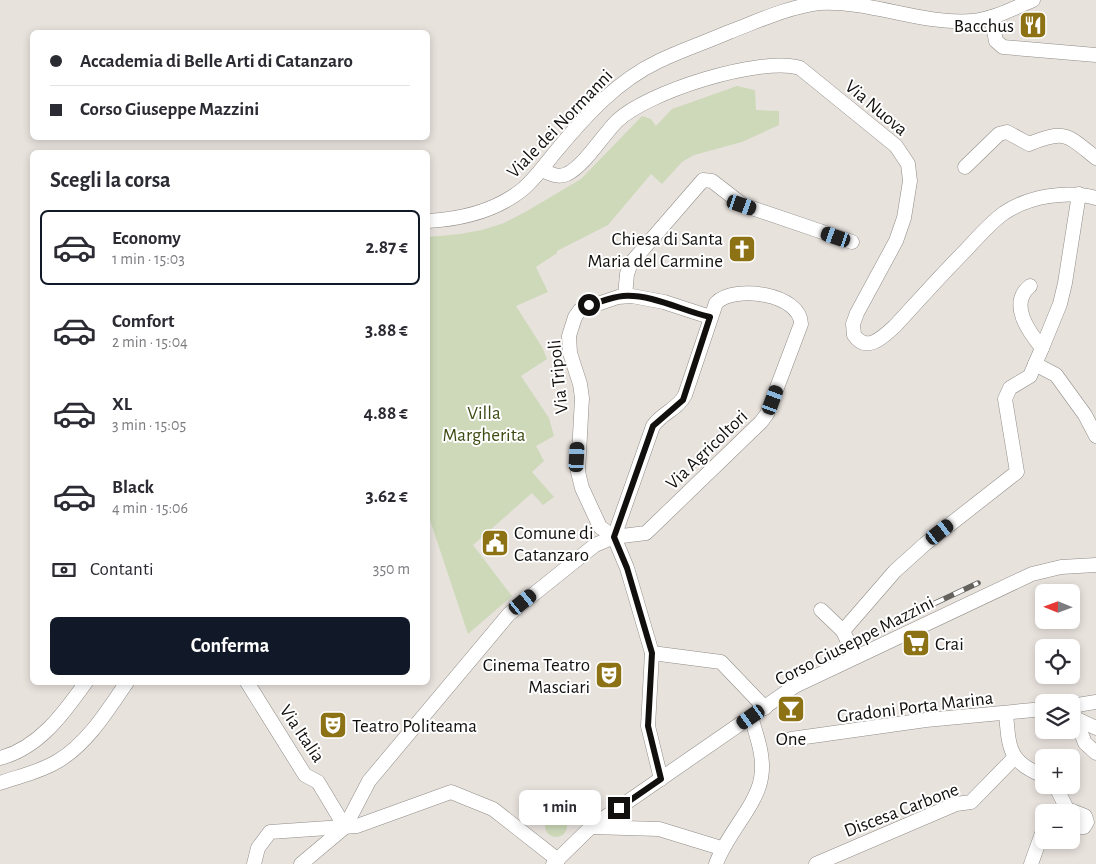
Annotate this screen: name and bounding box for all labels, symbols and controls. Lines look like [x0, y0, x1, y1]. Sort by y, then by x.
restaurant icon: Bacchus [1018, 10, 1048, 40]
place label: Bacchus [954, 17, 1014, 36]
text: Accademia di Belle Arti di Catanzaro [80, 52, 353, 71]
street label: Viale dei Normanni [504, 66, 616, 182]
street label: Via Nuova [841, 77, 911, 140]
text: Corso Giuseppe Mazzini [80, 100, 259, 119]
text: Scegli la corsa [50, 169, 171, 191]
car [725, 193, 758, 217]
icon: car [52, 225, 97, 270]
car [819, 225, 852, 249]
text: Economy [112, 229, 181, 248]
place label: Chiesa di Santa Maria del Carmine [588, 230, 723, 271]
church icon: Chiesa di Santa Maria del Carmine [727, 234, 757, 264]
text: 2.87 € [365, 238, 408, 257]
text: 1 min · 15:03 [112, 251, 185, 267]
route start [578, 294, 600, 316]
icon: car [52, 308, 97, 353]
text: Comfort [112, 312, 174, 331]
text: 3.88 € [365, 321, 408, 340]
text: 2 min · 15:04 [112, 334, 188, 350]
street label: Via Tripoli [545, 339, 572, 415]
car [760, 383, 785, 417]
icon: car [52, 391, 97, 436]
text: XL [112, 395, 132, 414]
text: 4.88 € [364, 404, 408, 423]
park label: Villa Margherita [443, 404, 526, 445]
street label: Via Agricoltori [663, 407, 751, 493]
text: 3 min · 15:05 [112, 417, 186, 433]
car [568, 442, 585, 472]
icon: car [52, 474, 97, 519]
text: Black [112, 478, 154, 497]
text: 3.62 € [366, 487, 408, 506]
text: 4 min · 15:06 [112, 500, 188, 516]
car [923, 517, 956, 547]
place label: Comune di Catanzaro [514, 524, 593, 565]
public building icon: Comune di Catanzaro [480, 528, 510, 558]
icon: cash [50, 556, 78, 584]
text: Contanti [90, 560, 154, 579]
text: 350 m [373, 561, 410, 577]
north arrow [1035, 584, 1080, 629]
map controls [1035, 584, 1080, 849]
car [506, 587, 539, 617]
street label: Corso Giuseppe Mazzini [772, 593, 937, 690]
button: Conferma [50, 617, 410, 675]
supermarket icon: Crai [901, 628, 931, 658]
place label: Crai [935, 635, 964, 654]
button: locate [1035, 639, 1080, 684]
place label: Cinema Teatro Masciari [483, 656, 590, 697]
theatre icon: Cinema Teatro Masciari [594, 660, 624, 690]
street label: Gradoni Porta Marina [836, 688, 995, 727]
bar icon: One [776, 694, 806, 724]
button: layers [1035, 694, 1080, 739]
street label: Via Italia [276, 702, 328, 766]
car [734, 702, 767, 732]
theatre icon: Teatro Politeama [318, 710, 348, 740]
place label: Teatro Politeama [352, 717, 477, 736]
place label: One [776, 730, 806, 749]
button: + [1035, 749, 1080, 794]
street label: Discesa Carbone [842, 780, 961, 841]
callout: 1 min [519, 790, 602, 826]
route end [608, 797, 630, 819]
text: 1 min [543, 799, 577, 815]
button: − [1035, 804, 1080, 849]

